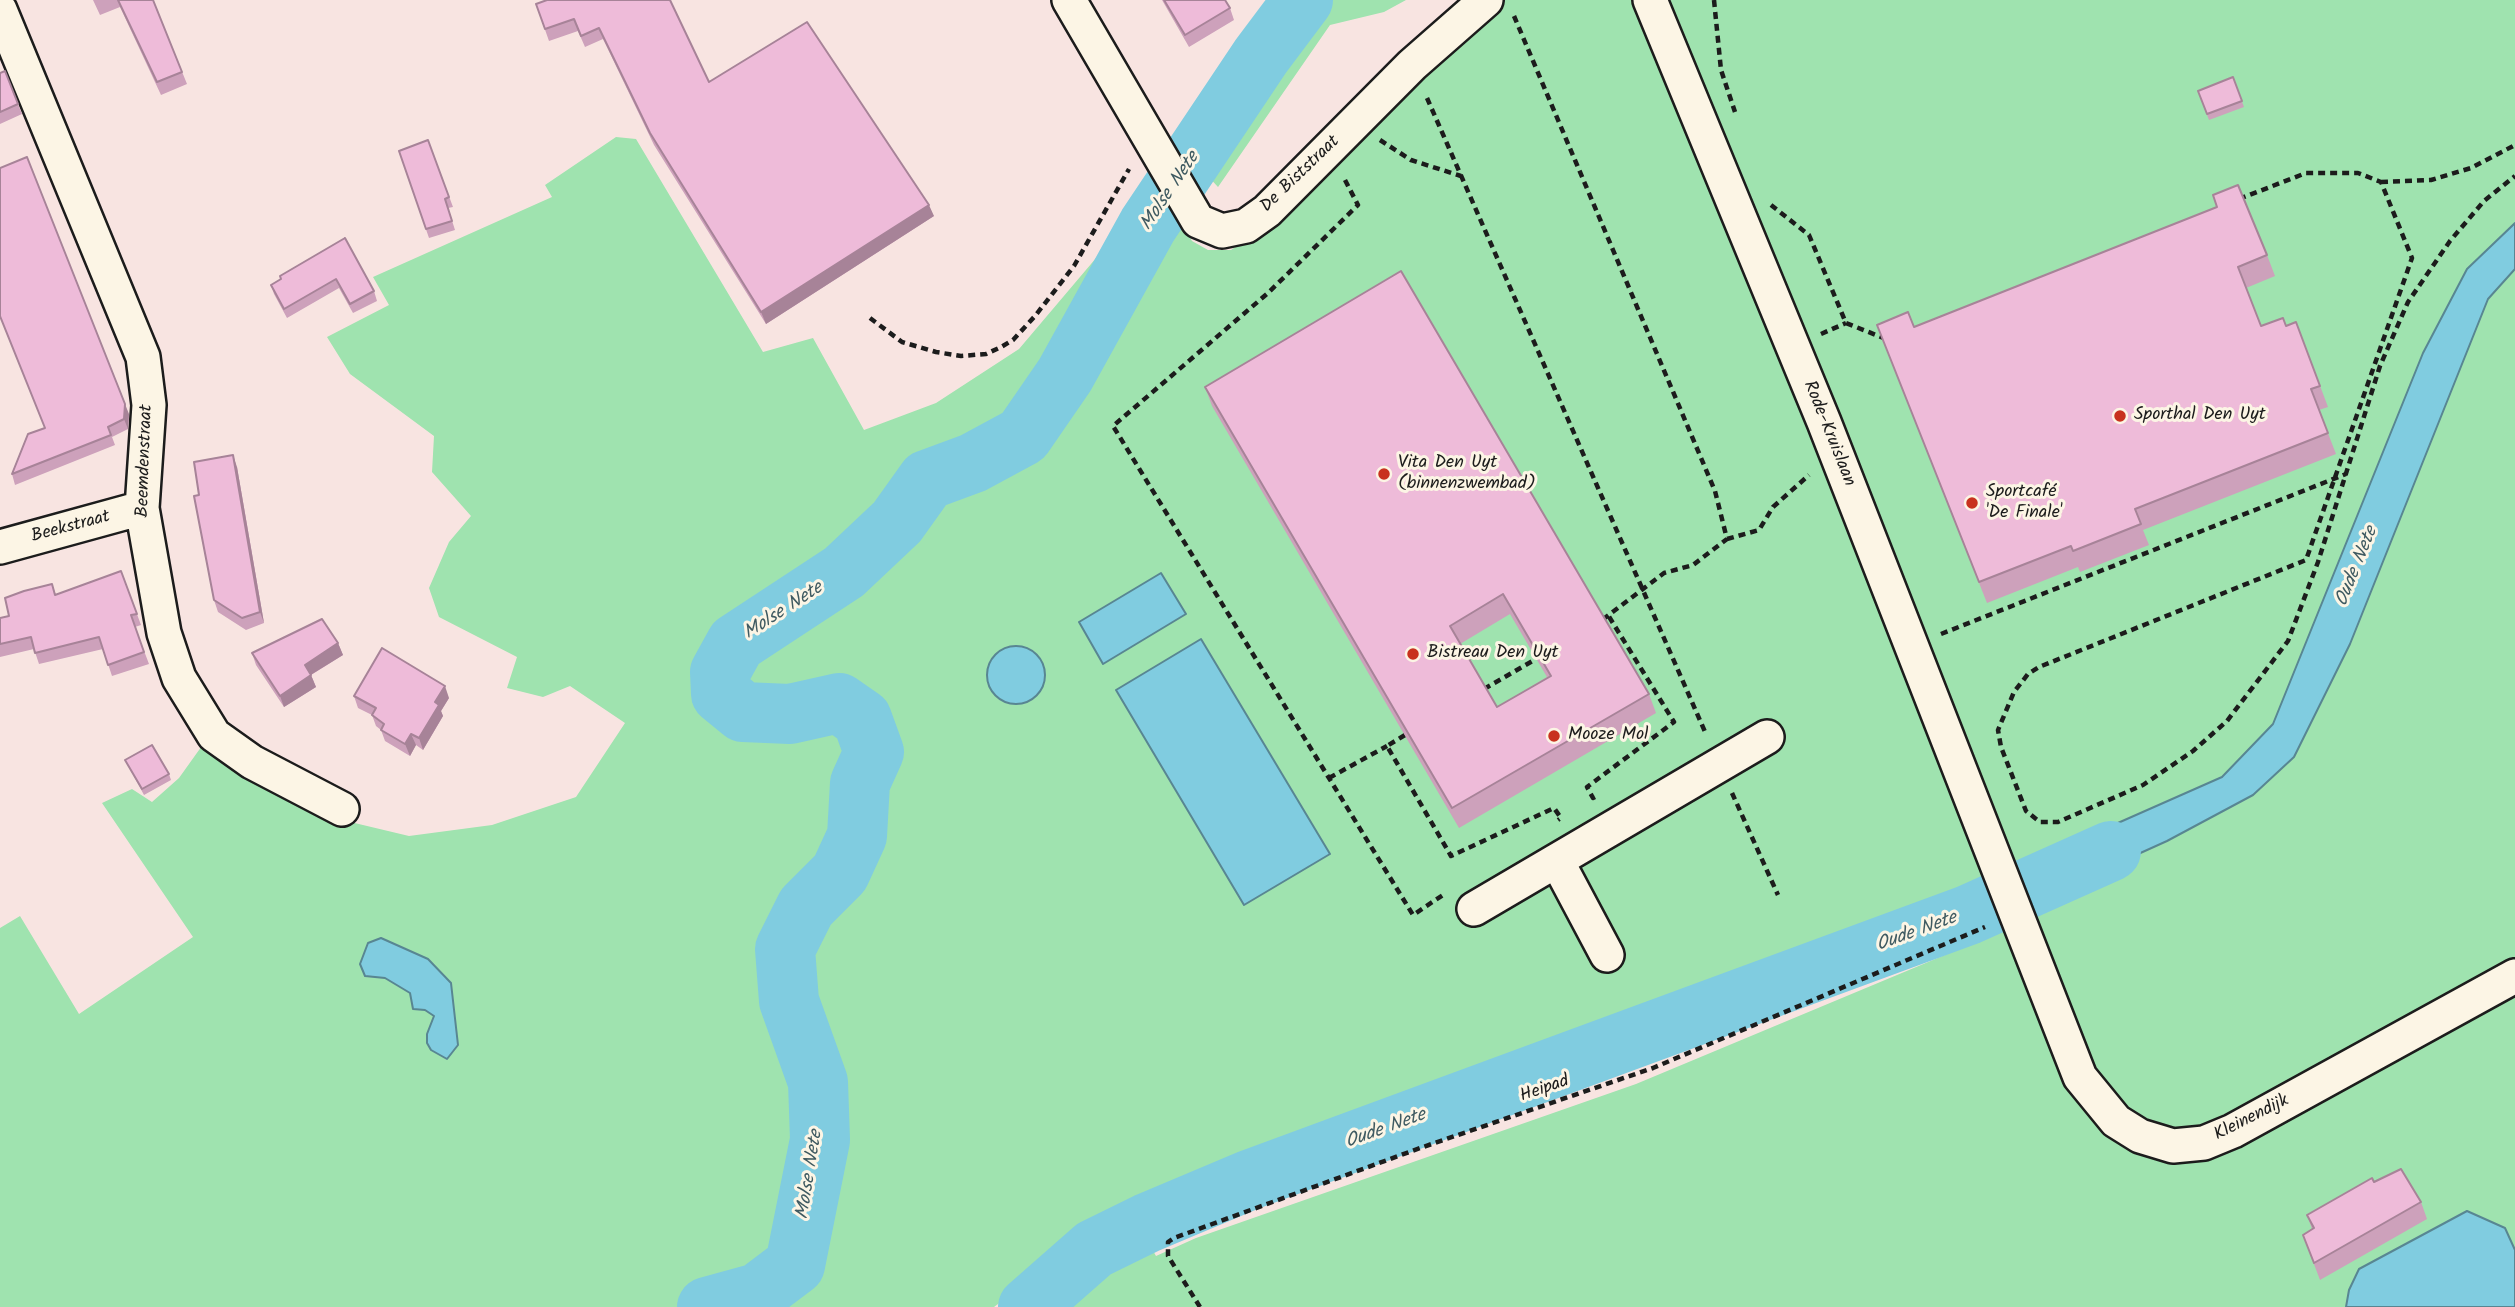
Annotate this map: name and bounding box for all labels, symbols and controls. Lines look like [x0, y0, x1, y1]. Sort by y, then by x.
street label: De Biststraat [1257, 132, 1345, 218]
water label: Molse Nete [1136, 148, 1206, 236]
street label: Rode-Kruislaan [1797, 378, 1859, 490]
street label: Beemdenstraat [133, 404, 159, 518]
place label: Sporthal Den Uyt [2134, 405, 2266, 427]
marker: Sporthal Den Uyt [2112, 408, 2128, 424]
place label: Vita Den Uyt (binnenzwembad) [1398, 453, 1536, 496]
marker: Vita Den Uyt (binnenzwembad) [1376, 466, 1392, 482]
place label: Sportcafé 'De Finale' [1986, 482, 2062, 524]
marker: Sportcafé 'De Finale' [1964, 495, 1980, 511]
street label: Beekstraat [29, 507, 113, 549]
water label: Oude Nete [2332, 524, 2384, 610]
water label: Molse Nete [740, 578, 828, 646]
place label: Bistreau Den Uyt [1427, 643, 1558, 665]
marker: Bistreau Den Uyt [1405, 646, 1421, 662]
place label: Mooze Mol [1568, 725, 1649, 747]
marker: Mooze Mol [1546, 728, 1562, 744]
water label: Oude Nete [1874, 908, 1960, 958]
street label: Heipad [1518, 1072, 1572, 1108]
street label: Kleinendijk [2211, 1091, 2293, 1147]
water label: Oude Nete [1343, 1105, 1429, 1155]
water label: Molse Nete [793, 1129, 829, 1221]

